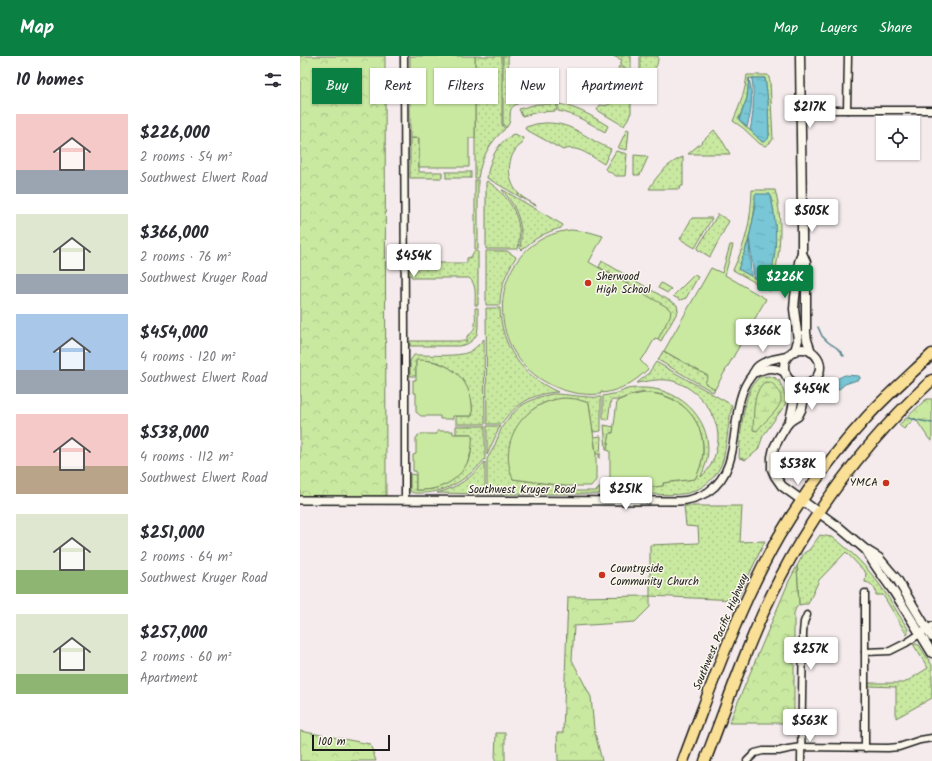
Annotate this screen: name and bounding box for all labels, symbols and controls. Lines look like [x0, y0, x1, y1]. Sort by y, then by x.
text: Map [20, 13, 54, 43]
text: Map [774, 17, 798, 39]
text: Layers [820, 17, 858, 39]
text: Share [880, 17, 912, 39]
text: 10 homes [16, 67, 84, 94]
chip: Buy [312, 68, 362, 104]
chip: Rent [370, 68, 426, 104]
chip: Filters [434, 68, 498, 104]
chip: New [506, 68, 559, 104]
chip: Apartment [567, 68, 657, 104]
icon: filters [262, 69, 284, 91]
pin: $217K [782, 95, 838, 129]
text: $217K [793, 97, 827, 118]
map controls [876, 116, 920, 160]
button: locate [876, 116, 920, 160]
text: $226,000 [140, 120, 210, 147]
icon: home [48, 130, 96, 178]
text: 2 rooms · 54 m² [140, 147, 232, 168]
text: Southwest Elwert Road [140, 168, 267, 189]
pin: $505K [784, 199, 840, 233]
text: $505K [794, 201, 830, 222]
text: $366,000 [140, 220, 208, 247]
icon: home [48, 230, 96, 278]
pin: $454K [386, 244, 442, 278]
text: $454K [396, 246, 432, 267]
text: 2 rooms · 76 m² [140, 247, 231, 268]
pin: $226K [757, 265, 813, 299]
text: $226K [766, 267, 804, 288]
text: Southwest Kruger Road [140, 268, 267, 289]
place label: Sherwood High School [596, 268, 651, 299]
marker: Sherwood High School [583, 278, 593, 288]
pin: $366K [735, 319, 791, 353]
text: $454,000 [140, 320, 208, 347]
text: $366K [745, 321, 781, 342]
icon: home [48, 330, 96, 378]
text: 4 rooms · 120 m² [140, 347, 236, 368]
text: Southwest Elwert Road [140, 368, 267, 389]
pin: $454K [784, 377, 840, 411]
text: $454K [794, 379, 830, 400]
text: $538,000 [140, 420, 209, 447]
icon: home [48, 430, 96, 478]
text: 4 rooms · 112 m² [140, 447, 233, 468]
pin: $538K [770, 452, 826, 486]
text: $538K [780, 454, 816, 475]
text: Southwest Elwert Road [140, 468, 267, 489]
place label: YMCA [850, 474, 878, 492]
pin: $251K [598, 477, 654, 511]
marker: YMCA [881, 478, 891, 488]
text: $251K [609, 479, 643, 500]
street label: Southwest Kruger Road [468, 481, 576, 499]
text: $251,000 [140, 520, 204, 547]
icon: home [48, 530, 96, 578]
text: 2 rooms · 64 m² [140, 547, 232, 568]
place label: Countryside Community Church [610, 560, 699, 591]
text: Southwest Kruger Road [140, 568, 267, 589]
marker: Countryside Community Church [597, 570, 607, 580]
street label: Southwest Pacific Highway [688, 570, 754, 693]
text: $257,000 [140, 620, 207, 647]
icon: home [48, 630, 96, 678]
pin: $257K [783, 637, 839, 671]
text: $257K [793, 639, 829, 660]
text: 2 rooms · 60 m² [140, 647, 232, 668]
text: Apartment [140, 668, 198, 689]
pin: $563K [782, 709, 838, 743]
text: $563K [792, 711, 828, 732]
scale bar [312, 733, 390, 752]
text: 100 m [318, 733, 346, 751]

